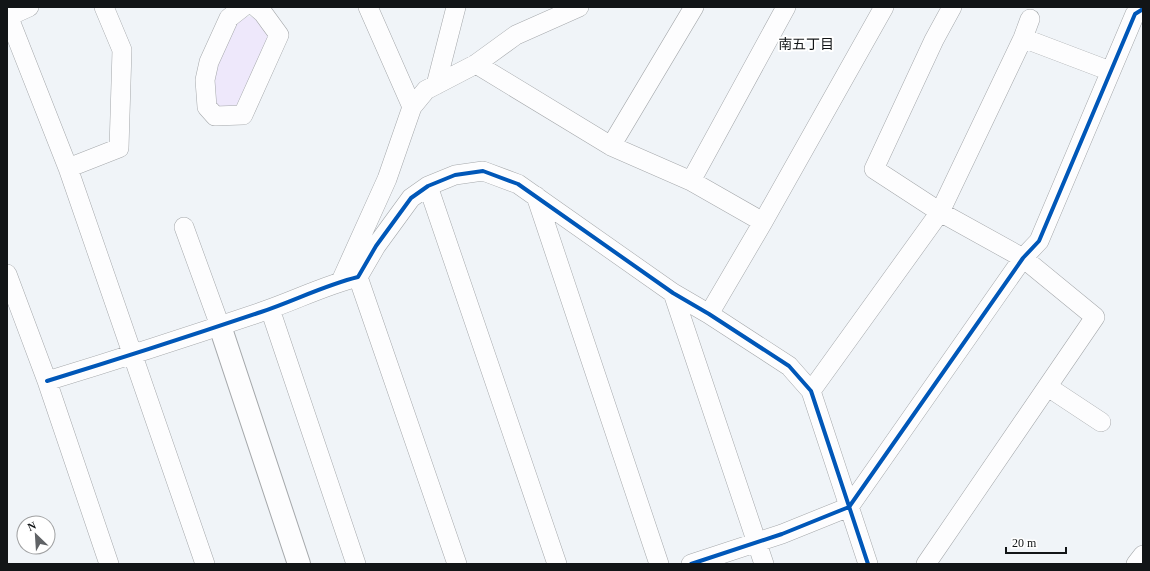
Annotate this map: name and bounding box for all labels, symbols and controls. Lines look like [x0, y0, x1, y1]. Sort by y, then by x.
district label: 南五丁目 [778, 37, 834, 52]
north arrow [16, 515, 56, 555]
text: N [26, 519, 38, 533]
scale bar [1006, 529, 1066, 555]
text: 20 m [1012, 536, 1037, 550]

